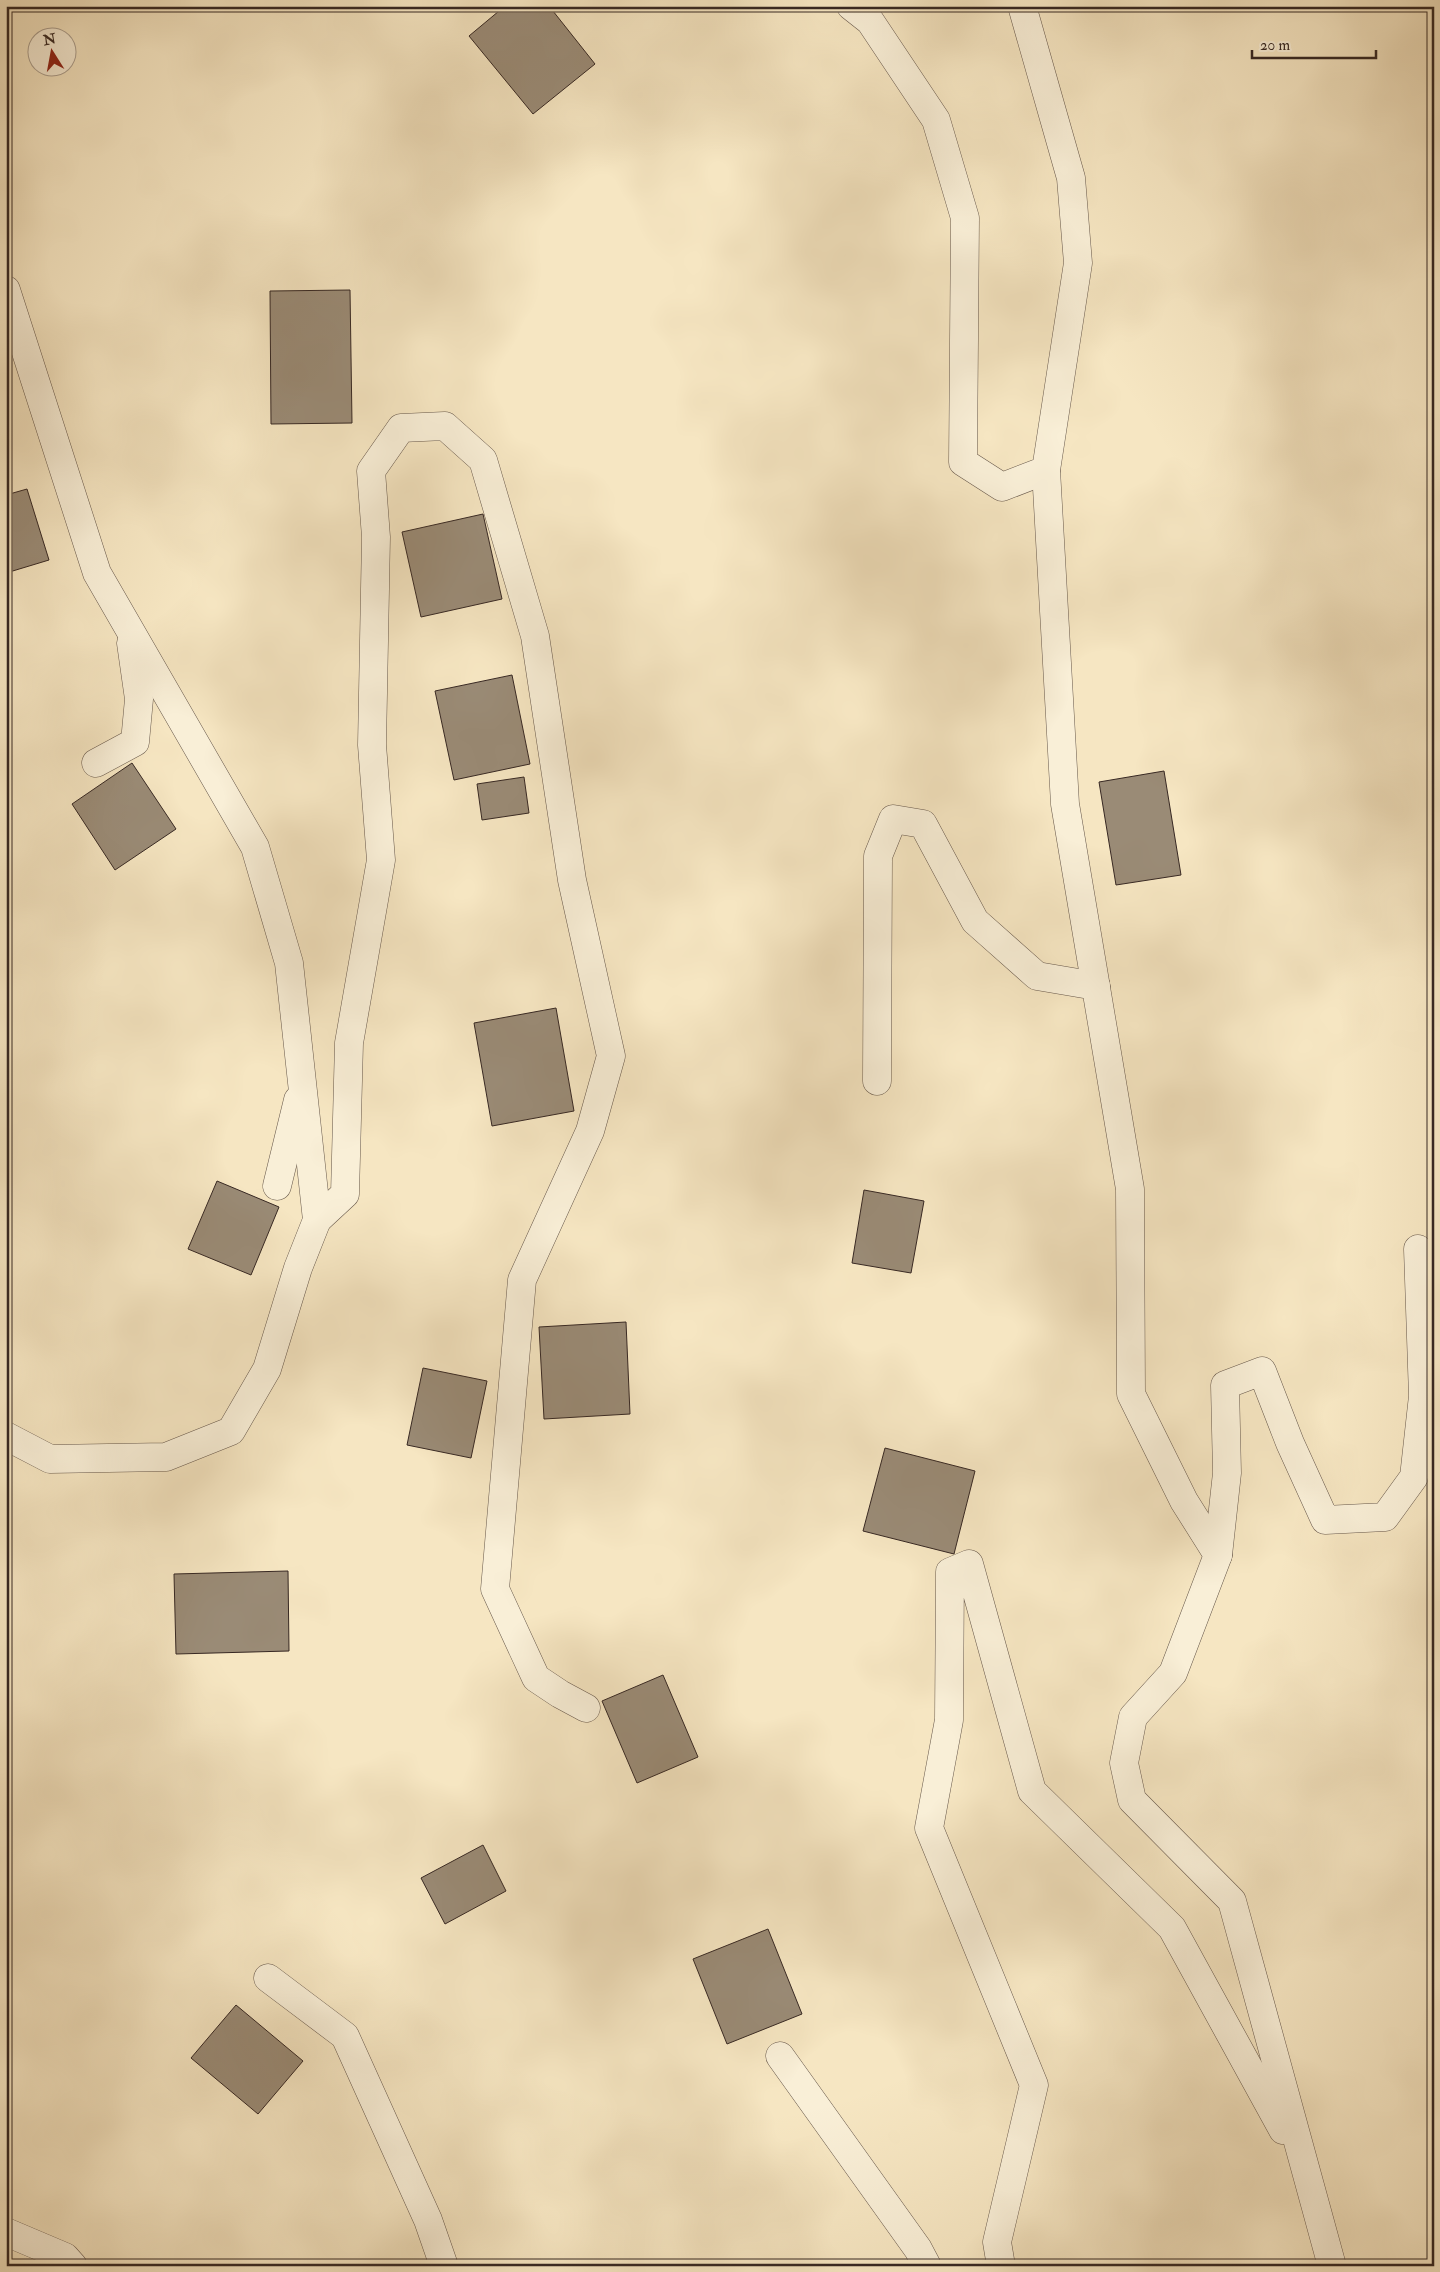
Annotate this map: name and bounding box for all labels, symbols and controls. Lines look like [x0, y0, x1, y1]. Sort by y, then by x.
north arrow [28, 28, 78, 78]
scale bar [1252, 28, 1376, 60]
text: N [41, 30, 58, 49]
text: 20 m [1260, 36, 1290, 55]

